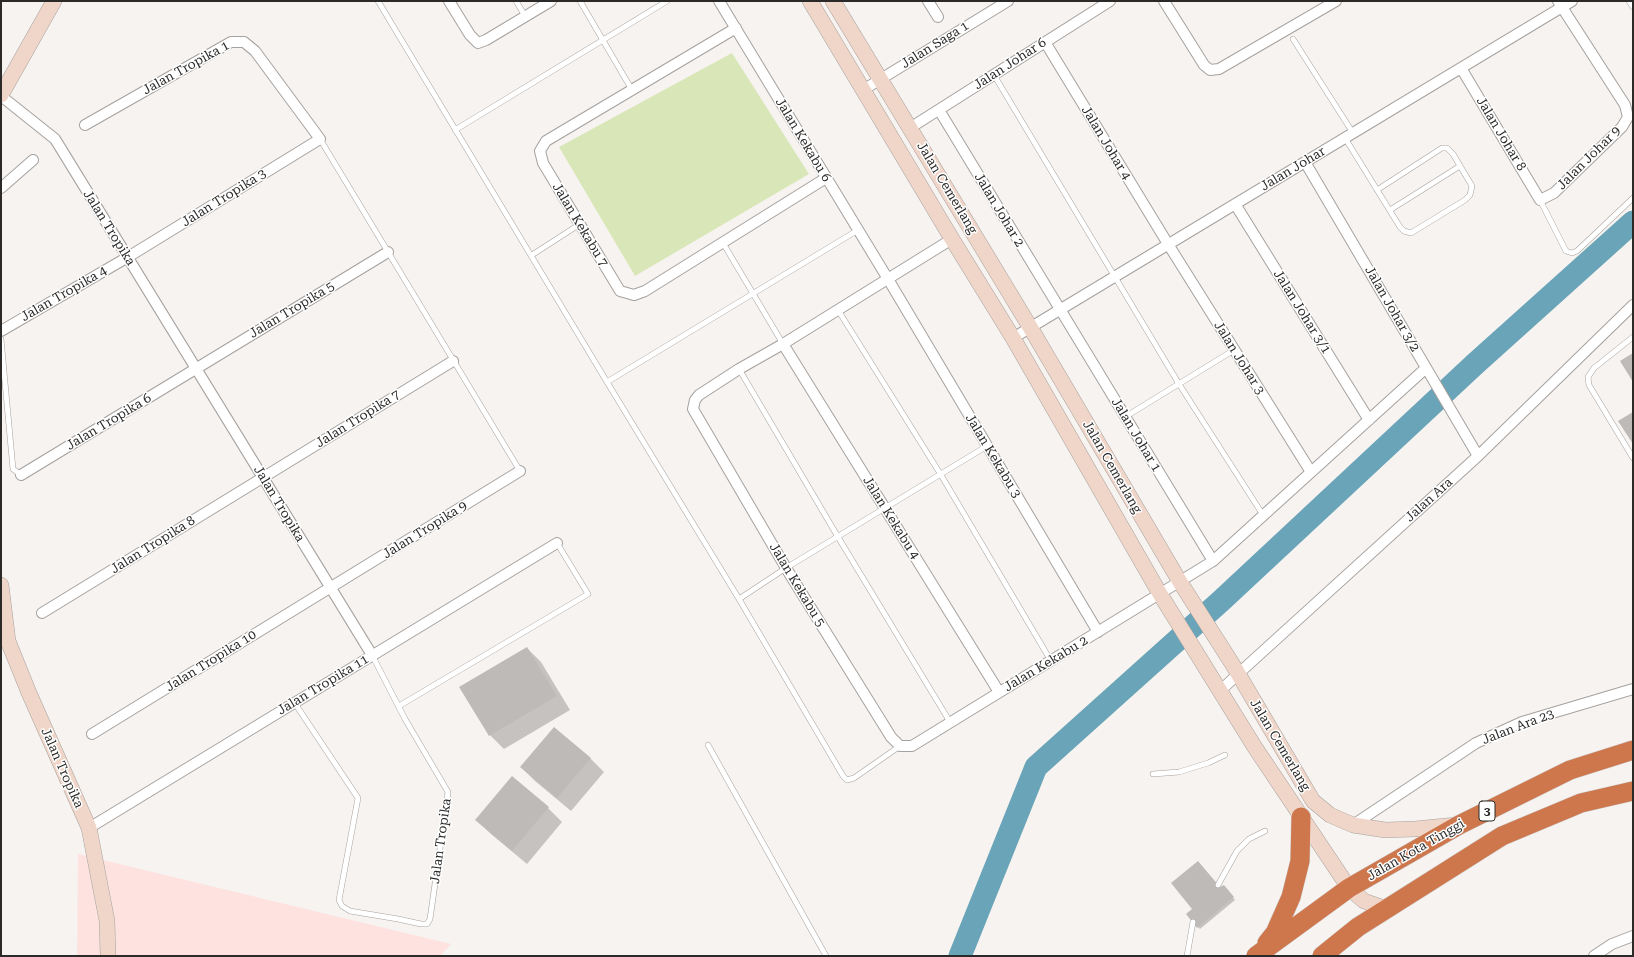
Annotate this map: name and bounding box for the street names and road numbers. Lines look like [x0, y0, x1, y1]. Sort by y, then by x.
street label: Jalan Saga 1 [898, 18, 972, 72]
street label: Jalan Johar 6 [971, 35, 1049, 93]
street label: Jalan Tropika 1 [140, 38, 232, 98]
street label: Jalan Johar 8 [1473, 94, 1529, 174]
street label: Jalan Kekabu 6 [772, 95, 834, 185]
street label: Jalan Johar 4 [1078, 103, 1134, 183]
street label: Jalan Johar 9 [1554, 123, 1624, 193]
street label: Jalan Cemerlang [913, 139, 981, 237]
street label: Jalan Johar [1258, 144, 1328, 194]
street label: Jalan Tropika 3 [179, 166, 269, 230]
street label: Jalan Johar 2 [971, 170, 1027, 250]
street label: Jalan Kekabu 7 [549, 180, 611, 270]
street label: Jalan Tropika [80, 187, 138, 269]
street label: Jalan Tropika 4 [18, 263, 110, 325]
street label: Jalan Johar 3/2 [1361, 264, 1423, 354]
street label: Jalan Johar 3/1 [1270, 267, 1334, 357]
street label: Jalan Tropika 5 [247, 278, 337, 342]
street label: Jalan Johar 3 [1210, 319, 1268, 397]
street label: Jalan Tropika 7 [313, 387, 403, 451]
street label: Jalan Tropika 6 [64, 390, 154, 454]
street label: Jalan Johar 1 [1108, 395, 1164, 475]
street label: Jalan Kekabu 3 [962, 411, 1024, 501]
street label: Jalan Cemerlang [1079, 418, 1145, 516]
street label: Jalan Tropika [250, 463, 308, 545]
street label: Jalan Kekabu 4 [859, 474, 923, 562]
street label: Jalan Ara [1402, 475, 1456, 525]
street label: Jalan Tropika 9 [380, 498, 470, 562]
street label: Jalan Tropika 8 [108, 513, 198, 577]
street label: Jalan Kekabu 5 [766, 540, 828, 630]
street label: Jalan Tropika 10 [163, 627, 259, 695]
street label: Jalan Kekabu 2 [1001, 633, 1091, 695]
street label: Jalan Tropika 11 [274, 652, 372, 718]
street label: Jalan Cemerlang [1246, 696, 1314, 794]
street label: Jalan Ara 23 [1480, 706, 1556, 748]
street label: Jalan Tropika [37, 726, 87, 810]
street label: Jalan Tropika [427, 797, 455, 885]
road number: 3 [1479, 801, 1495, 821]
street label: Jalan Kota Tinggi [1365, 816, 1467, 884]

